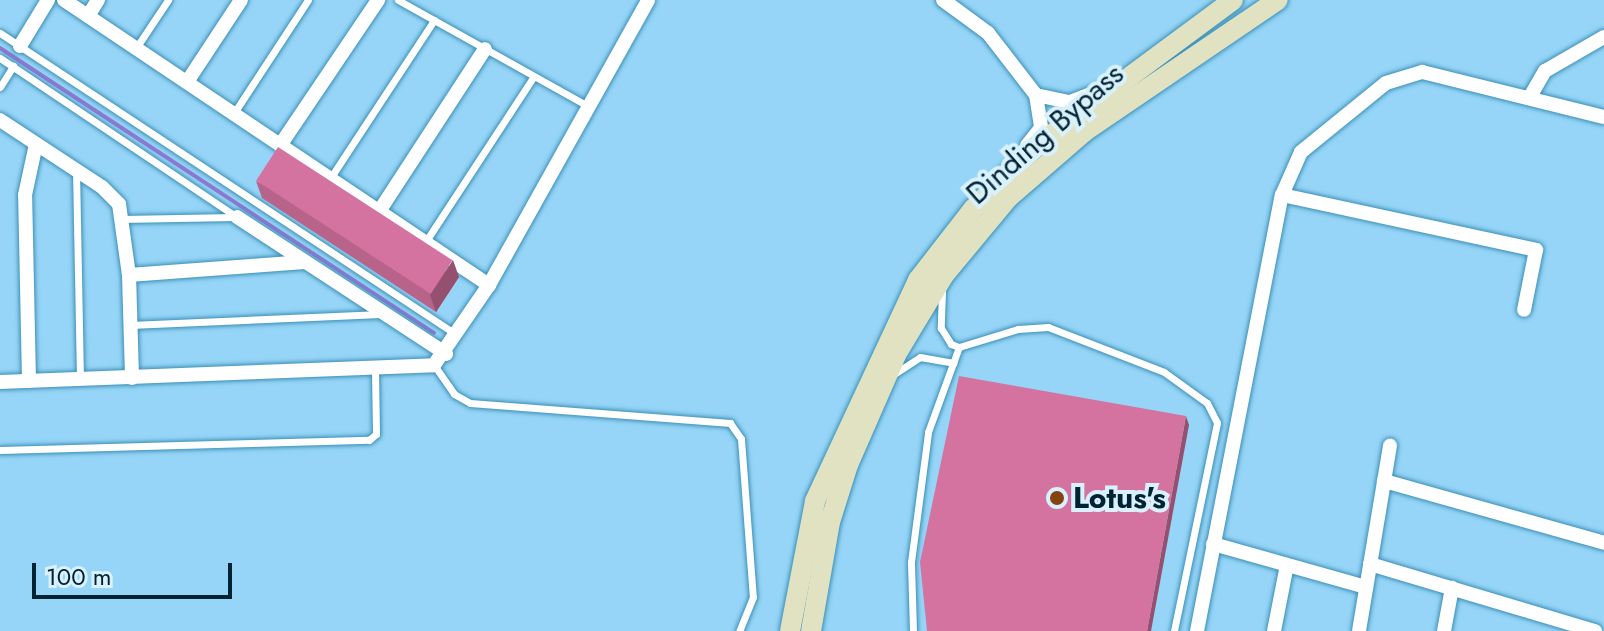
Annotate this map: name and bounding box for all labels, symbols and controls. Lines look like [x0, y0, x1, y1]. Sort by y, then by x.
street label: Dinding Bypass [959, 56, 1131, 212]
place label: Lotus's [1073, 480, 1166, 516]
marker: Lotus's [1048, 489, 1066, 507]
scale bar [36, 547, 236, 597]
text: 100 m [46, 559, 112, 594]

